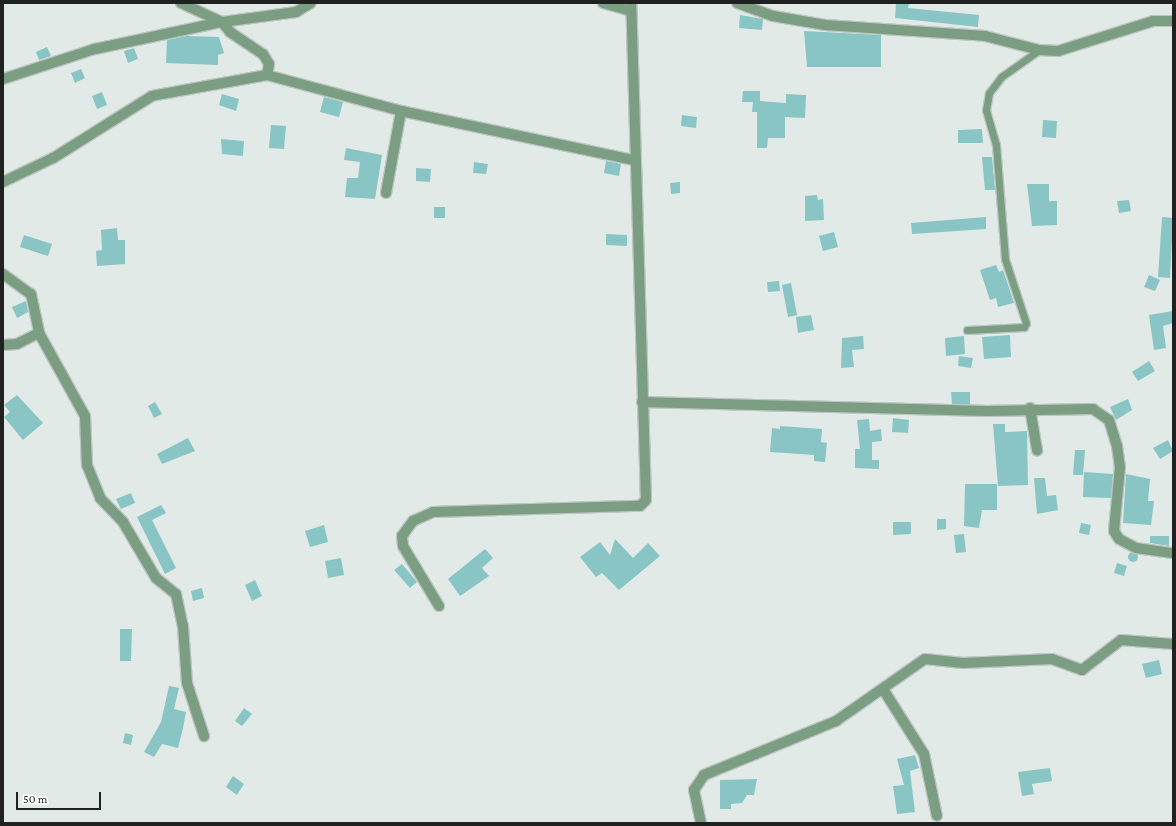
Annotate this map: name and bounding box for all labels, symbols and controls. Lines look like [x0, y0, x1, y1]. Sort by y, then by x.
scale bar [18, 784, 103, 810]
text: 50 m [23, 792, 47, 806]

